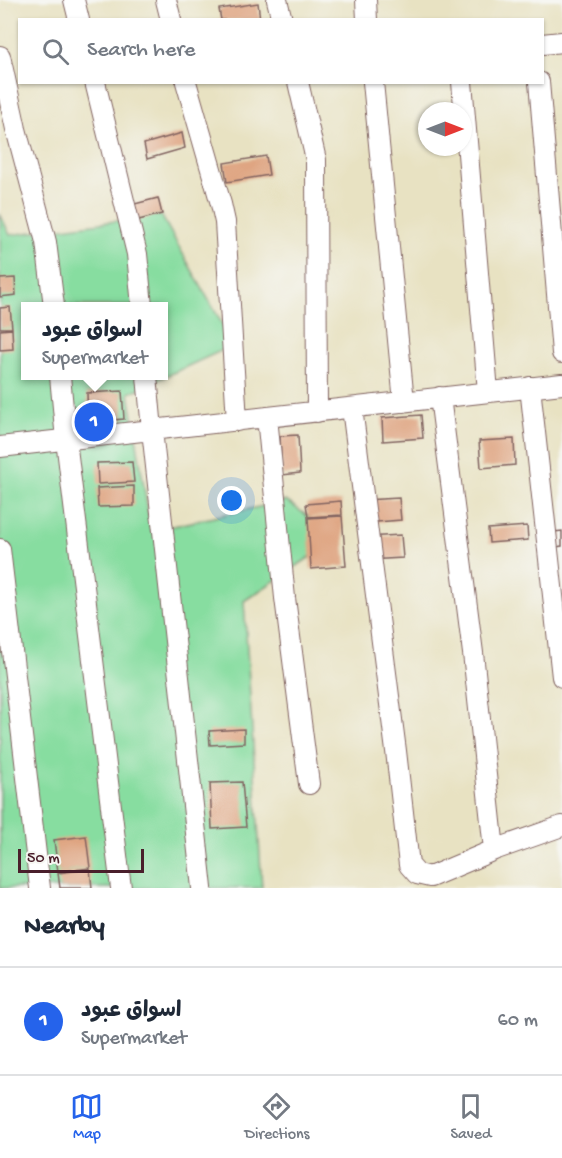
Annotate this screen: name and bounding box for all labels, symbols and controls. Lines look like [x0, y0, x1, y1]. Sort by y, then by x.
search box [18, 18, 544, 84]
icon: search [39, 35, 72, 68]
text: Search here [87, 38, 195, 64]
north arrow [418, 102, 472, 156]
popup [21, 302, 168, 380]
text: اسواق عبود [42, 319, 142, 345]
text: Supermarket [42, 348, 147, 371]
pin: 1 [74, 400, 113, 444]
your location [217, 486, 246, 515]
scale bar [18, 846, 144, 874]
text: 50 m [27, 850, 60, 869]
text: Nearby [24, 912, 105, 943]
text: اسواق عبود [81, 999, 181, 1025]
text: 1 [39, 1010, 48, 1033]
text: 60 m [498, 1010, 538, 1033]
text: Supermarket [81, 1028, 187, 1051]
tab: Map [70, 1090, 103, 1145]
tab: Directions [244, 1090, 310, 1145]
tab: Saved [450, 1090, 491, 1145]

